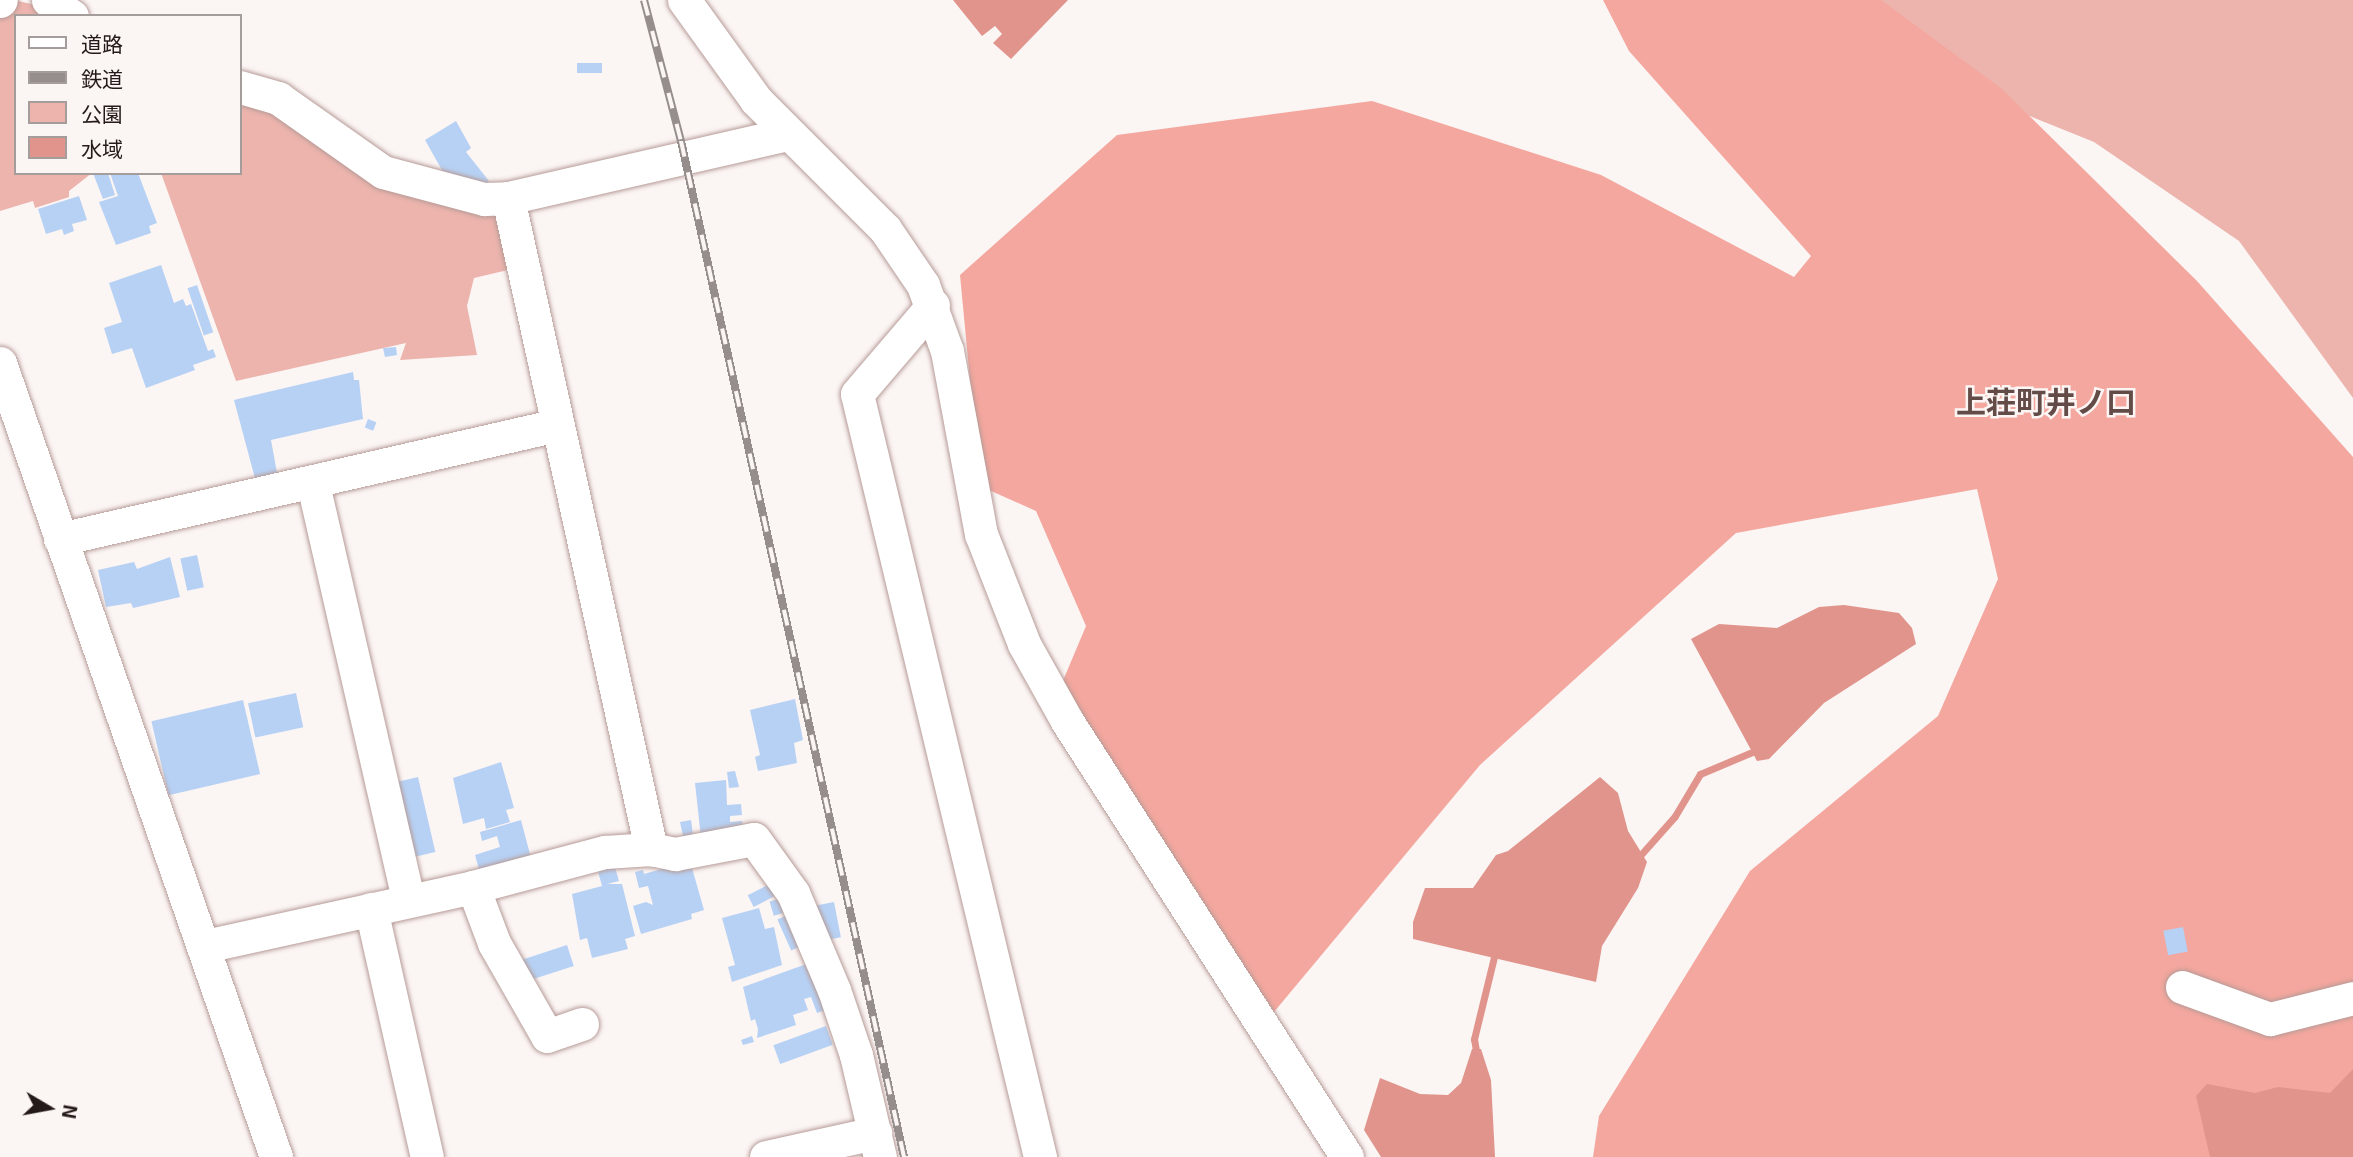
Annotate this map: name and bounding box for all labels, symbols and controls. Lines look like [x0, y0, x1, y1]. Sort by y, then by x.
legend [14, 14, 242, 175]
text: 道路 [81, 31, 123, 56]
text: 鉄道 [81, 66, 123, 91]
text: 公園 [81, 101, 123, 126]
text: 水域 [81, 136, 123, 161]
district label: 上荘町井ノ口 [1956, 383, 2136, 419]
north arrow [14, 1073, 84, 1143]
text: N [58, 1103, 83, 1120]

